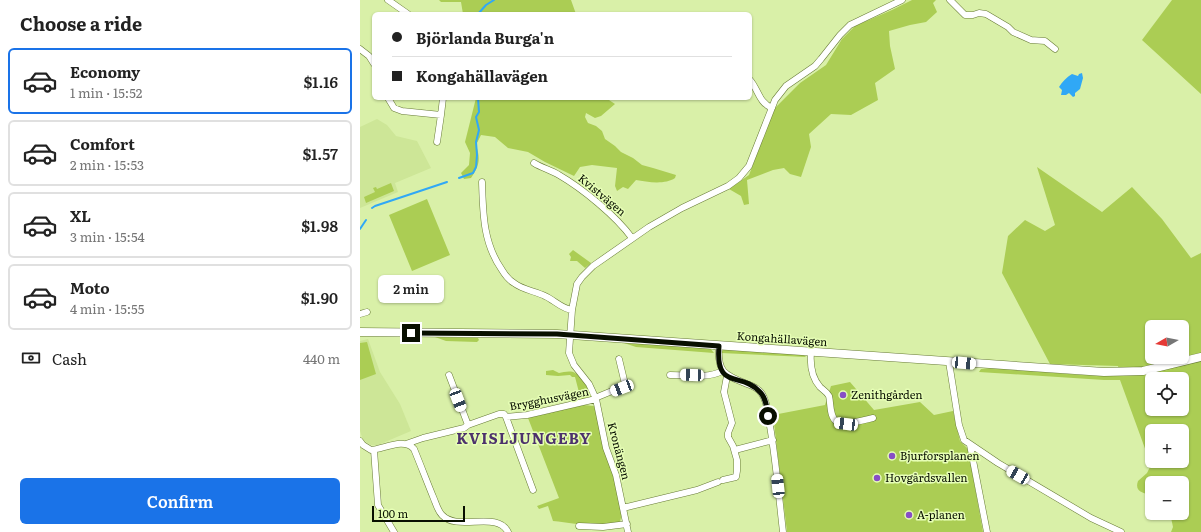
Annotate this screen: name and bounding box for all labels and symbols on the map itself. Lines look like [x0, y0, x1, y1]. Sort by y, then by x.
street label: Kvistvägen [575, 170, 630, 219]
callout: 2 min [378, 275, 444, 303]
north arrow [1145, 320, 1189, 364]
route end [402, 324, 420, 342]
street label: Kongahällavägen [736, 327, 828, 349]
car [952, 356, 976, 370]
car [680, 369, 704, 381]
car [609, 378, 635, 398]
street label: Brygghusvägen [508, 382, 590, 414]
place label: Zenithgården [851, 386, 923, 402]
car [448, 387, 468, 413]
marker: Zenithgården [838, 390, 848, 400]
route start [759, 407, 777, 425]
car [833, 417, 859, 431]
street label: Kronängen [605, 420, 635, 481]
district label: KVISLJUNGEBY [456, 426, 592, 449]
place label: Bjurforsplanen [900, 447, 980, 463]
marker: Bjurforsplanen [887, 451, 897, 461]
car [1005, 464, 1031, 486]
place label: Hovgårdsvallen [885, 469, 968, 485]
car [771, 473, 785, 499]
marker: Hovgårdsvallen [872, 473, 882, 483]
scale bar [372, 504, 465, 523]
place label: A-planen [917, 506, 965, 522]
marker: A-planen [904, 510, 914, 520]

